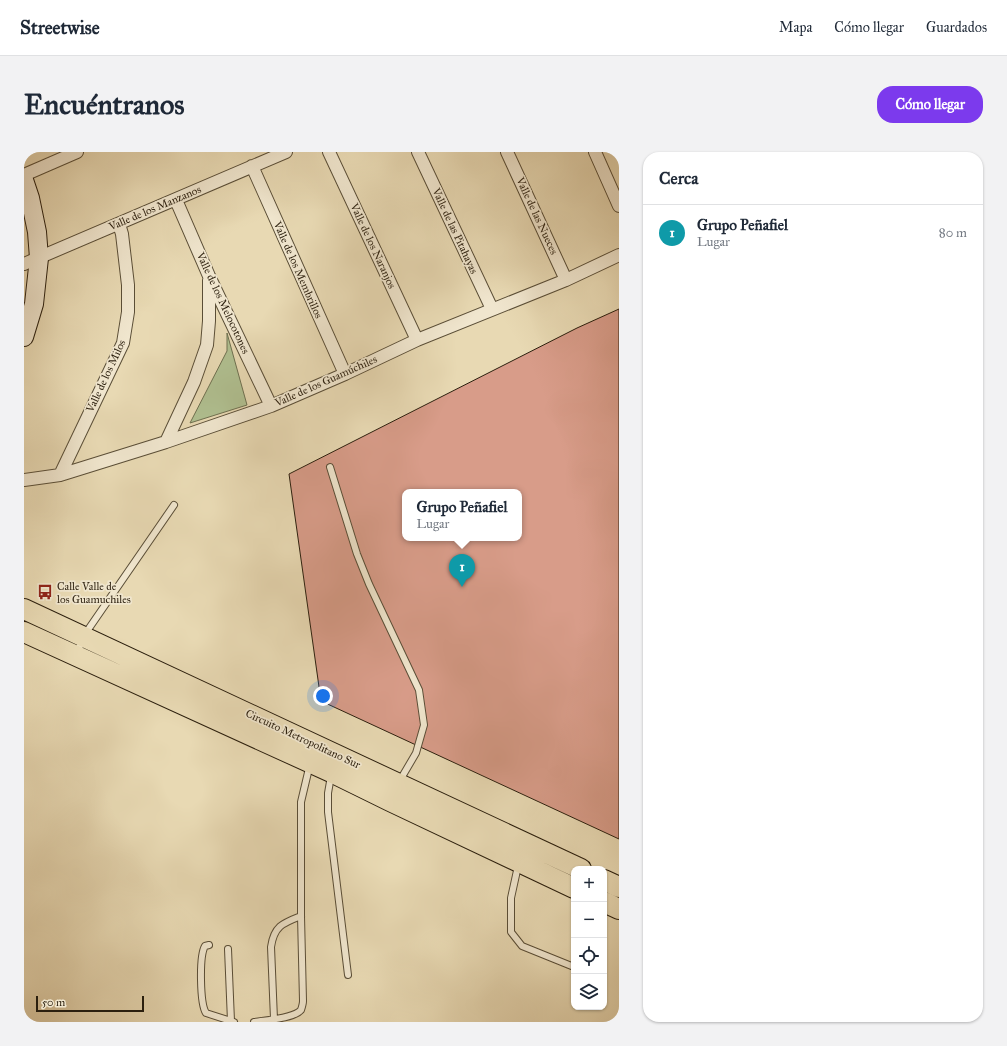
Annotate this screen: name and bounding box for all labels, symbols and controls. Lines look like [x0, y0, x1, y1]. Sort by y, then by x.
text: Streetwise [20, 16, 100, 39]
text: Mapa [779, 19, 812, 36]
text: Cómo llegar [834, 19, 904, 36]
text: Guardados [926, 19, 987, 36]
button: Cómo llegar [877, 86, 983, 123]
text: Encuéntranos [24, 87, 185, 122]
text: Cerca [659, 168, 698, 189]
street label: Valle de las Nueces [513, 174, 561, 257]
street label: Valle de los Manzanos [106, 183, 203, 234]
street label: Valle de las Pitahayas [429, 185, 481, 276]
street label: Valle de los Naranjos [347, 200, 398, 291]
text: Grupo Peñafiel [697, 216, 788, 234]
street label: Valle de los Membrillos [270, 219, 325, 320]
text: 1 [669, 225, 675, 241]
text: 80 m [939, 225, 967, 241]
text: Lugar [697, 234, 730, 250]
street label: Valle de los Melocotones [193, 249, 252, 356]
street label: Valle de los Milos [83, 338, 129, 415]
street label: Valle de los Guamúchiles [272, 353, 379, 410]
popup [402, 489, 522, 541]
text: Grupo Peñafiel [417, 498, 507, 516]
text: Lugar [417, 516, 449, 532]
pin: 1 [449, 554, 475, 587]
place label: Calle Valle de los Guamuchiles [57, 580, 131, 606]
bus stop icon: Calle Valle de los Guamuchiles [36, 583, 54, 601]
your location [313, 686, 333, 706]
street label: Circuito Metropolitano Sur [244, 707, 363, 772]
map controls [571, 866, 607, 1010]
button: + [571, 866, 607, 902]
button: − [571, 902, 607, 938]
button: locate [571, 938, 607, 974]
button: layers [571, 974, 607, 1010]
scale bar [36, 994, 144, 1013]
text: 50 m [42, 996, 65, 1009]

